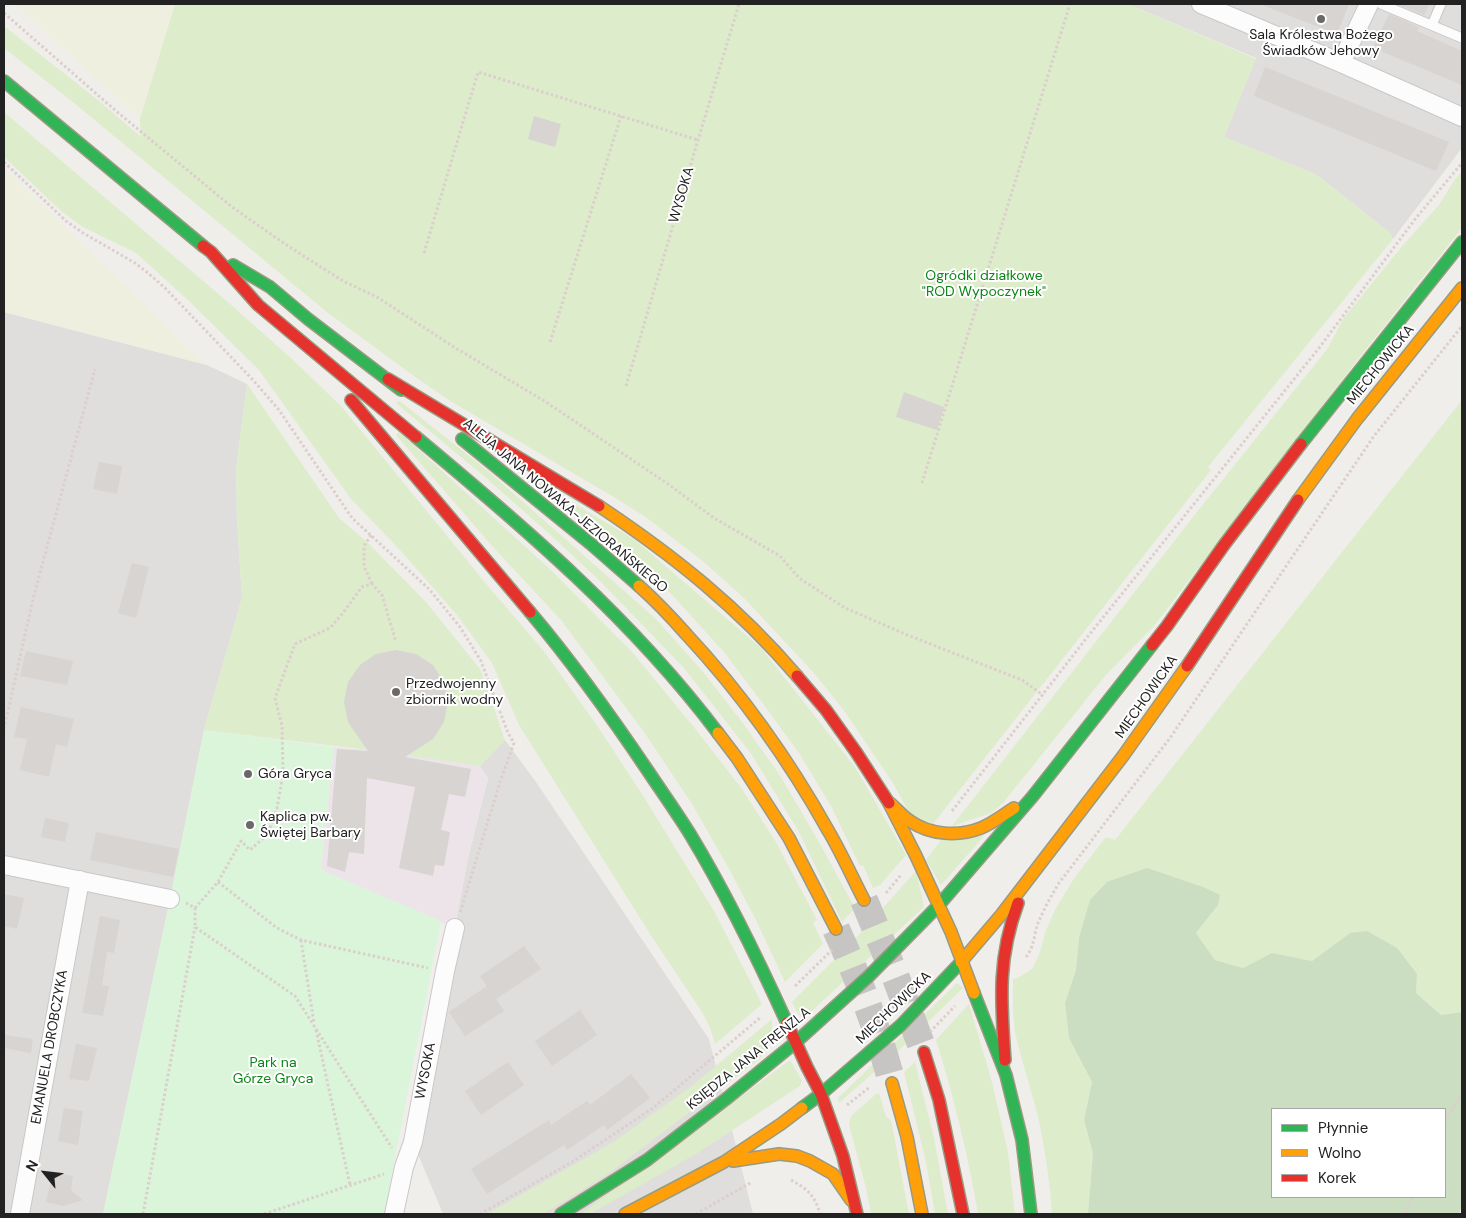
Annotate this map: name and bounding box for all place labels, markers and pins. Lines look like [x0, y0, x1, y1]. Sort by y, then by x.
marker: Sala Królestwa Bożego Świadków Jehowy [1315, 13, 1327, 25]
place label: Sala Królestwa Bożego Świadków Jehowy [1249, 27, 1393, 59]
place label: Przedwojenny zbiornik wodny [406, 676, 503, 709]
marker: Przedwojenny zbiornik wodny [390, 686, 402, 698]
place label: Góra Gryca [258, 766, 332, 782]
marker: Góra Gryca [242, 768, 254, 780]
place label: Kaplica pw. Świętej Barbary [260, 809, 361, 842]
marker: Kaplica pw. Świętej Barbary [244, 819, 256, 831]

